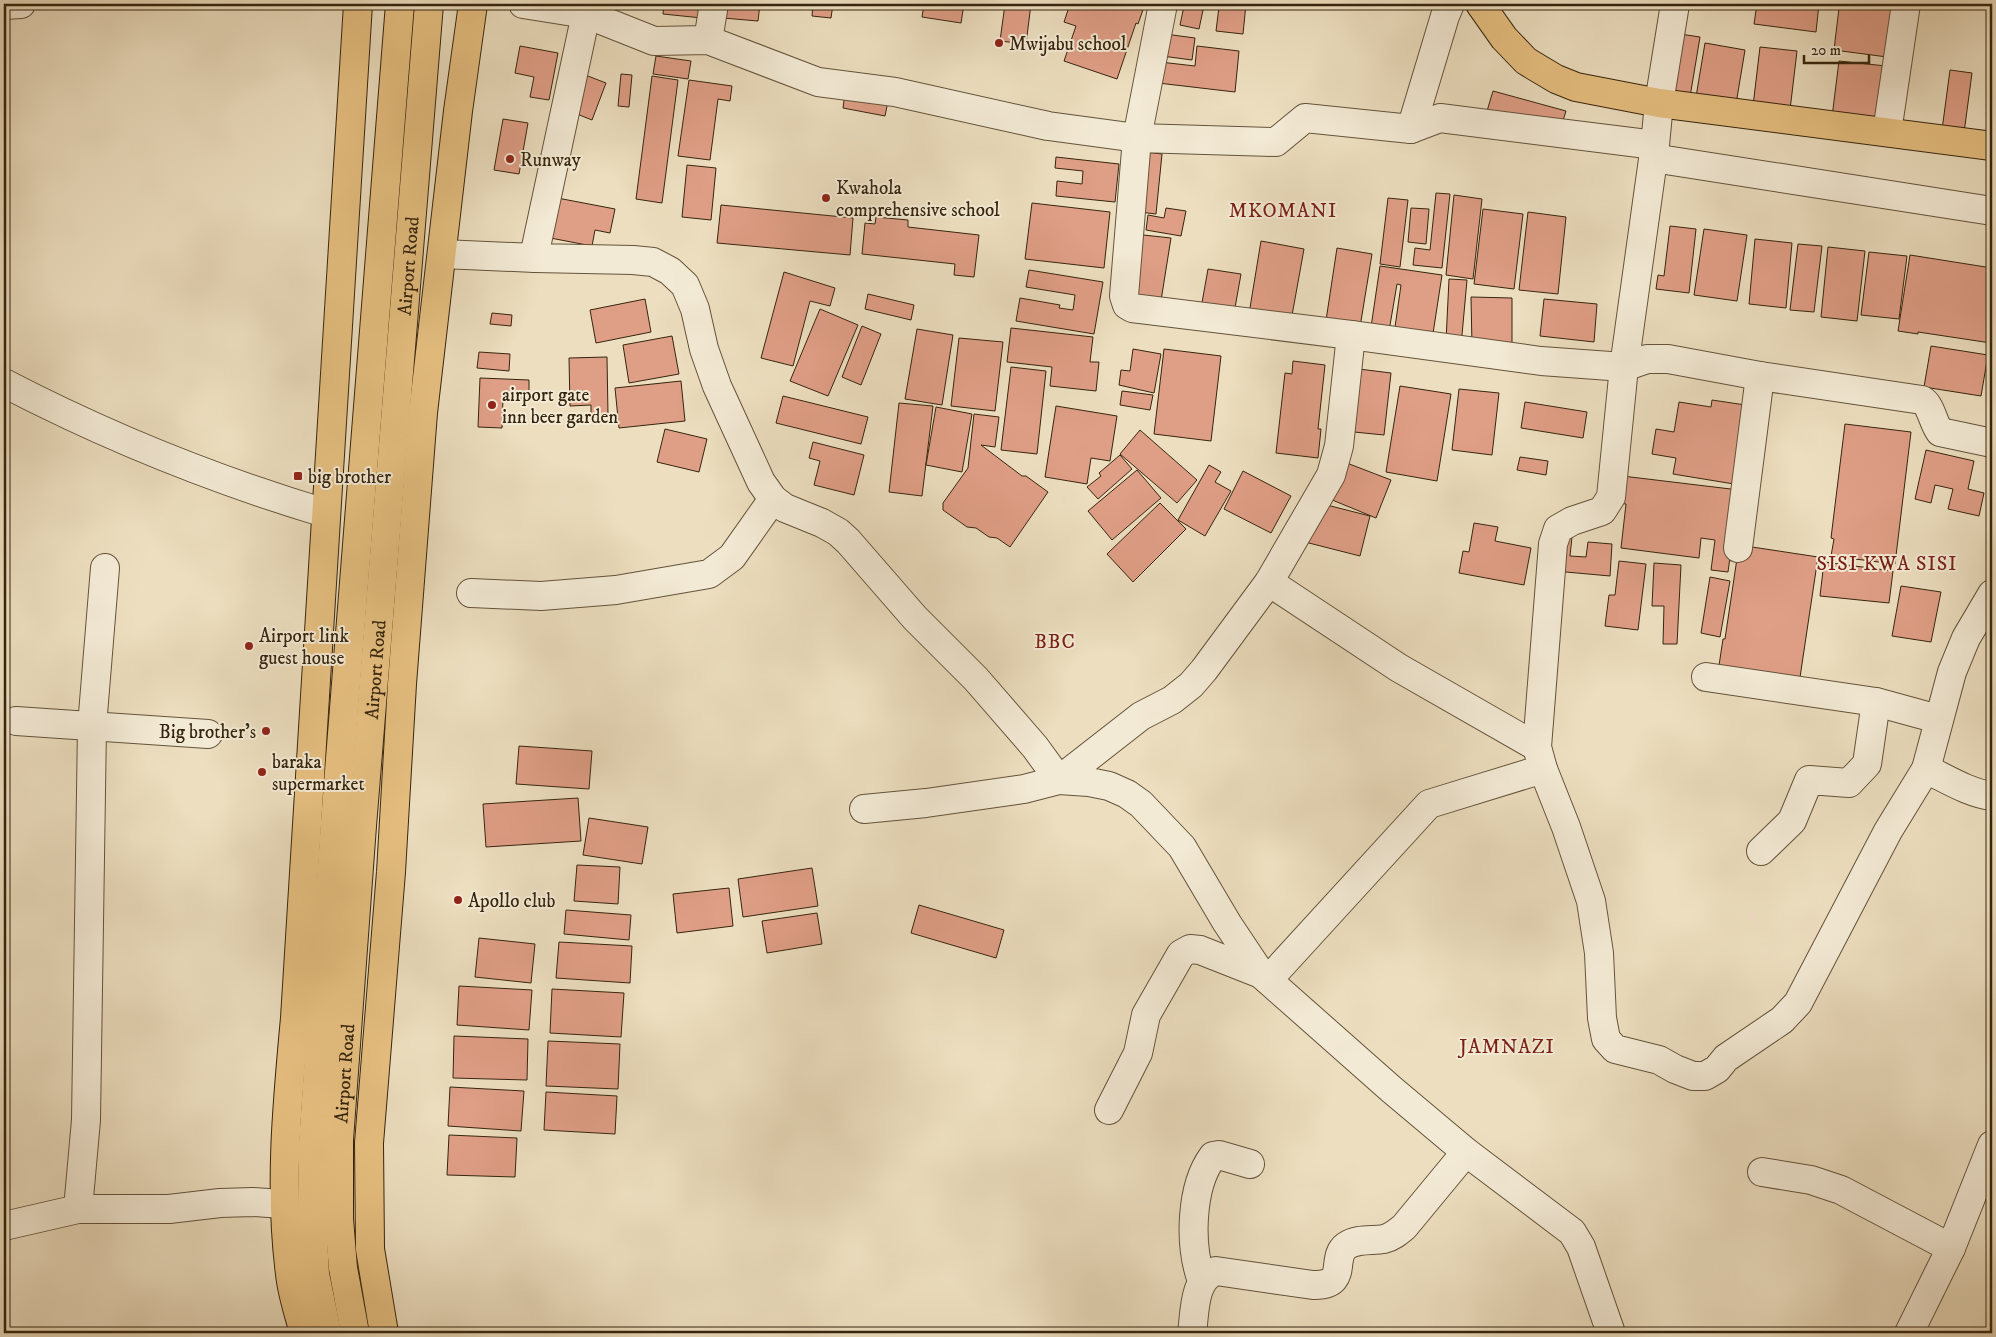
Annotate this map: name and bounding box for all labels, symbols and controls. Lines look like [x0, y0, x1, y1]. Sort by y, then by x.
scale bar [1804, 32, 1868, 64]
place label: Mwijabu school [1009, 33, 1127, 56]
marker: Mwijabu school [993, 37, 1005, 49]
text: 20 m [1811, 41, 1841, 60]
place label: Runway [520, 149, 582, 172]
marker: Runway [504, 153, 516, 165]
place label: Kwahola comprehensive school [836, 177, 1000, 222]
marker: Kwahola comprehensive school [820, 192, 832, 204]
district label: MKOMANI [1229, 199, 1337, 224]
street label: Airport Road [394, 215, 425, 317]
place label: airport gate inn beer garden [502, 384, 618, 429]
marker: airport gate inn beer garden [486, 399, 498, 411]
place label: big brother [308, 466, 391, 489]
marker: big brother [292, 470, 304, 482]
district label: SISI KWA SISI [1817, 552, 1957, 577]
street label: Airport Road [361, 619, 392, 720]
place label: Airport link guest house [259, 625, 350, 670]
district label: BBC [1034, 630, 1076, 655]
marker: Airport link guest house [243, 640, 255, 652]
place label: Big brother's [159, 721, 256, 744]
marker: Big brother's [260, 725, 272, 737]
place label: baraka supermarket [272, 751, 365, 796]
marker: baraka supermarket [256, 766, 268, 778]
place label: Apollo club [468, 890, 555, 913]
marker: Apollo club [452, 894, 464, 906]
street label: Airport Road [330, 1023, 361, 1124]
district label: JAMNAZI [1457, 1035, 1555, 1060]

